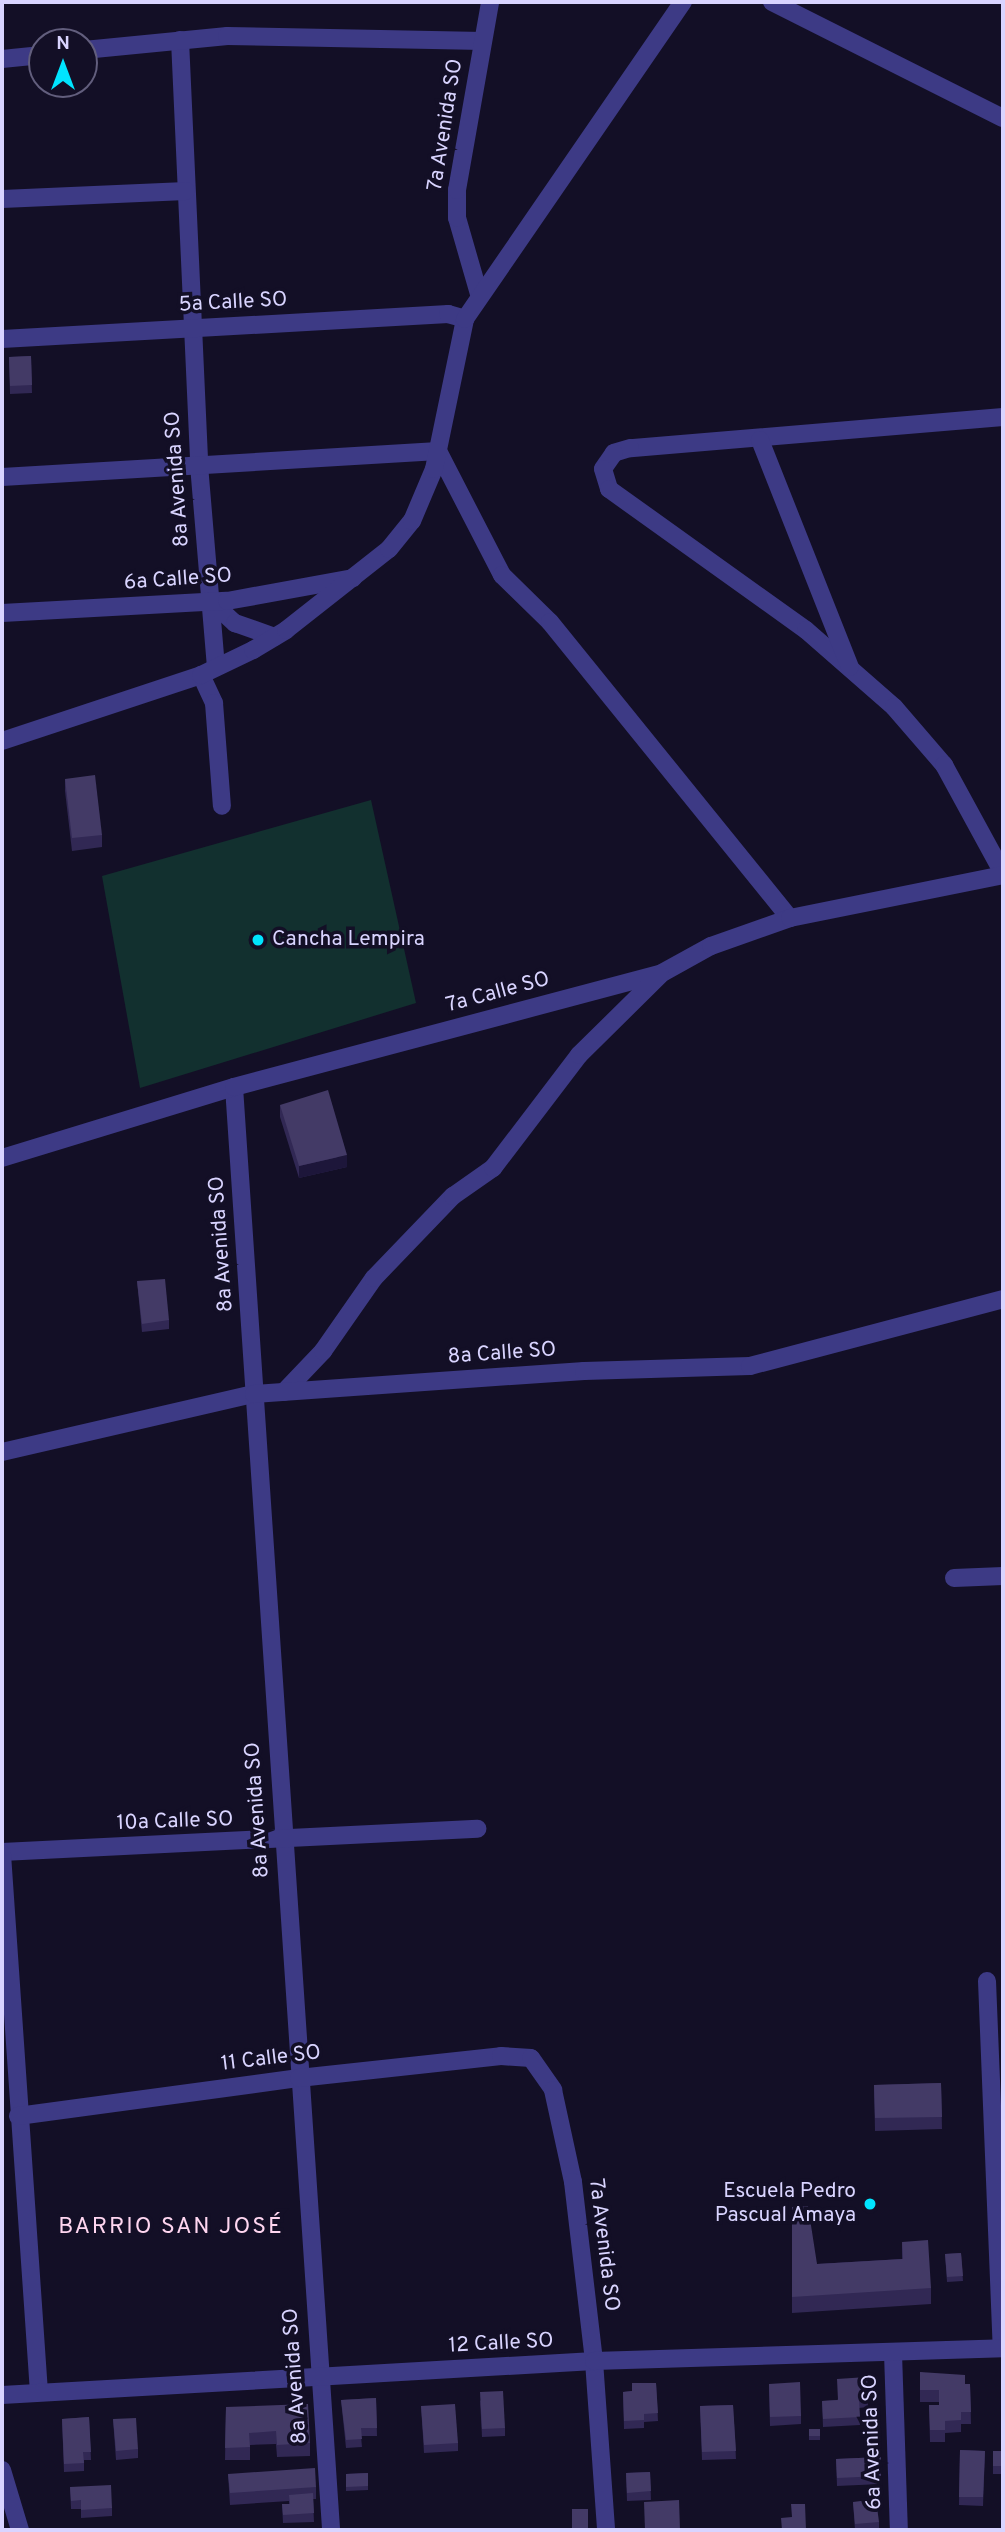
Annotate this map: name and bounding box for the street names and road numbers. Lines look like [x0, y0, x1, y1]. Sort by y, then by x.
street label: 7a Avenida SO [423, 57, 469, 193]
street label: 5a Calle SO [178, 288, 288, 318]
street label: 8a Avenida SO [161, 410, 195, 548]
street label: 6a Calle SO [123, 564, 233, 596]
street label: 7a Calle SO [444, 967, 552, 1019]
street label: 8a Avenida SO [205, 1175, 239, 1313]
street label: 8a Calle SO [447, 1338, 557, 1370]
street label: 8a Avenida SO [241, 1741, 275, 1879]
street label: 10a Calle SO [116, 1807, 234, 1837]
street label: 11 Calle SO [220, 2040, 322, 2078]
street label: 7a Avenida SO [582, 2177, 624, 2313]
street label: 8a Avenida SO [279, 2307, 313, 2445]
street label: 12 Calle SO [448, 2329, 554, 2359]
street label: 6a Avenida SO [858, 2373, 888, 2511]

